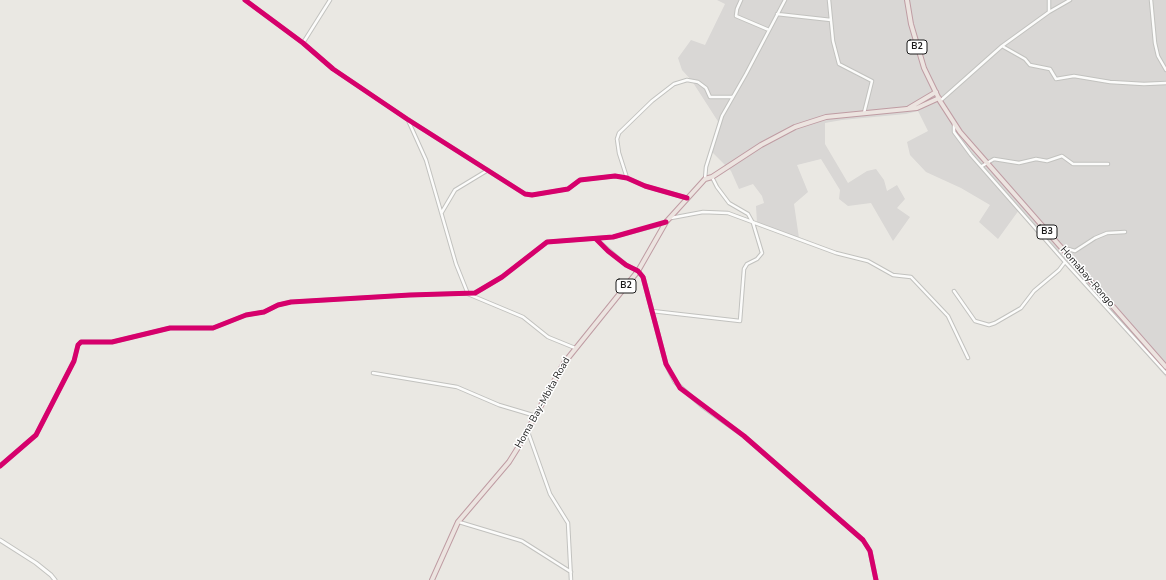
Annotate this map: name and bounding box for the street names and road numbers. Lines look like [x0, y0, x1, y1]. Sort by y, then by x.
road number: B2 [907, 40, 927, 54]
road number: B3 [1037, 225, 1057, 239]
street label: Homabay-Rongo [1057, 244, 1117, 310]
road number: B2 [616, 279, 636, 293]
street label: Homa Bay-Mbita Road [513, 355, 573, 451]

